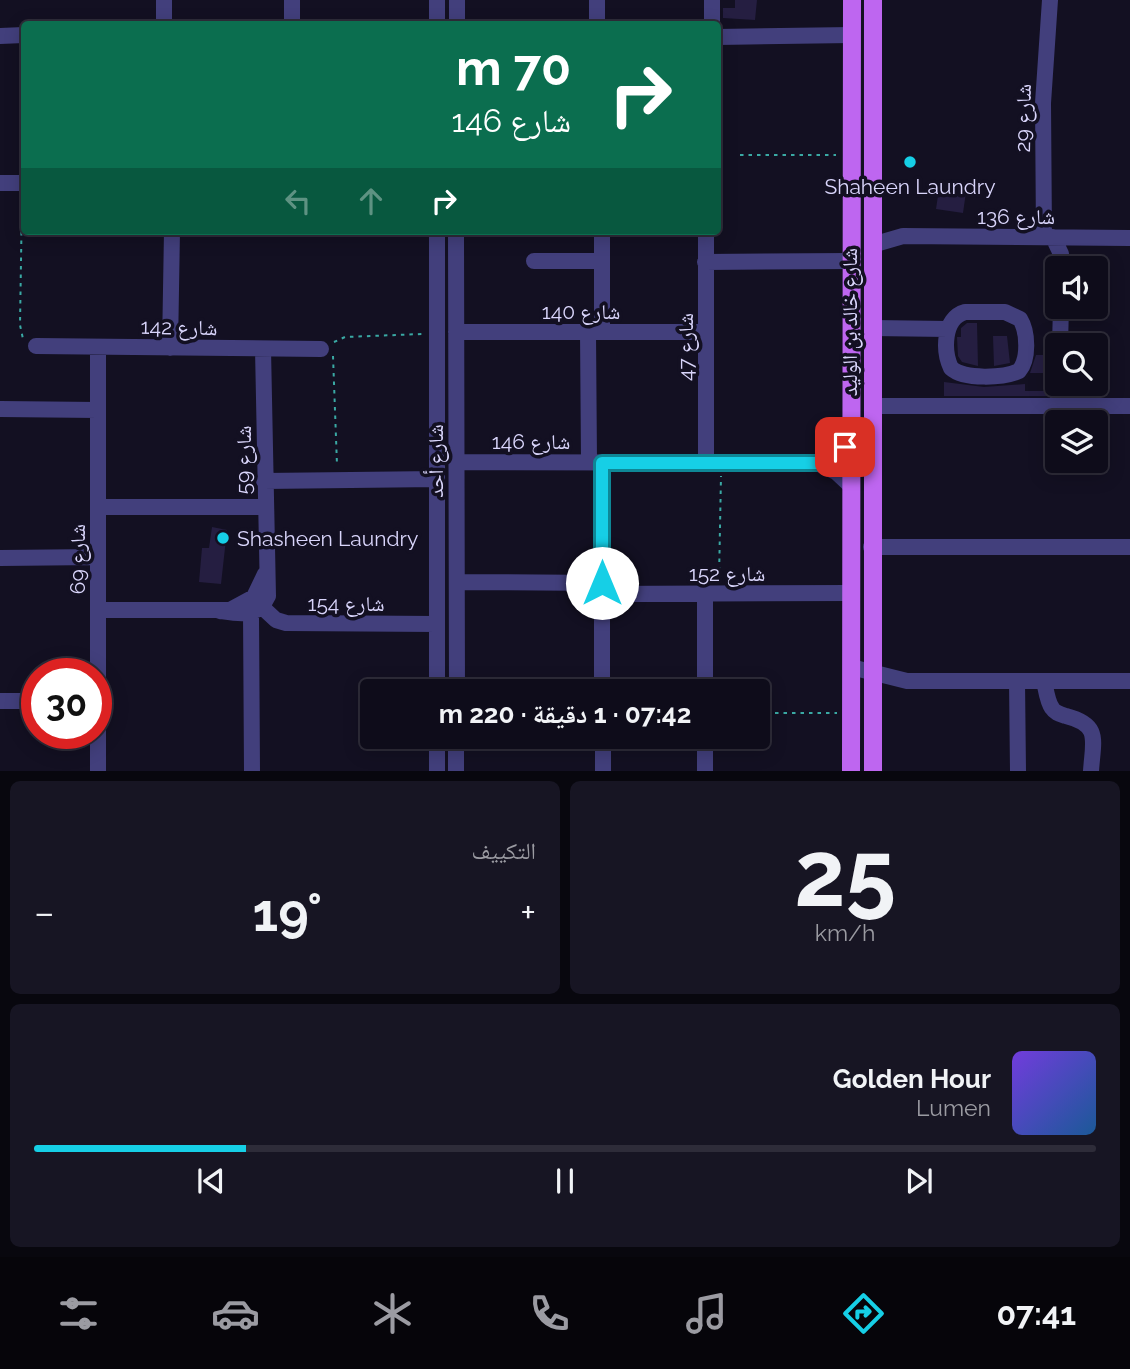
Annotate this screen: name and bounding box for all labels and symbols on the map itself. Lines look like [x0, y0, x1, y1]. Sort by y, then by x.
street label: شارع 29 [1010, 84, 1037, 152]
marker: Shaheen Laundry [902, 154, 918, 170]
place label: Shaheen Laundry [824, 174, 996, 199]
street label: شارع 136 [977, 204, 1055, 230]
street label: شارع خالد بن الوليد [837, 248, 863, 396]
street label: شارع 140 [542, 299, 620, 325]
street label: شارع 47 [673, 313, 699, 381]
street label: شارع 142 [140, 314, 218, 341]
pin [815, 417, 875, 477]
street label: شارع أحد [423, 424, 449, 498]
street label: شارع 59 [231, 425, 257, 495]
street label: شارع 146 [492, 429, 570, 455]
street label: شارع 69 [65, 524, 91, 594]
place label: Shasheen Laundry [237, 526, 418, 551]
marker: Shasheen Laundry [215, 530, 231, 546]
position arrow [565, 546, 639, 620]
street label: شارع 152 [689, 561, 765, 587]
street label: شارع 154 [307, 591, 385, 617]
speed limit sign: 30 [21, 658, 112, 749]

